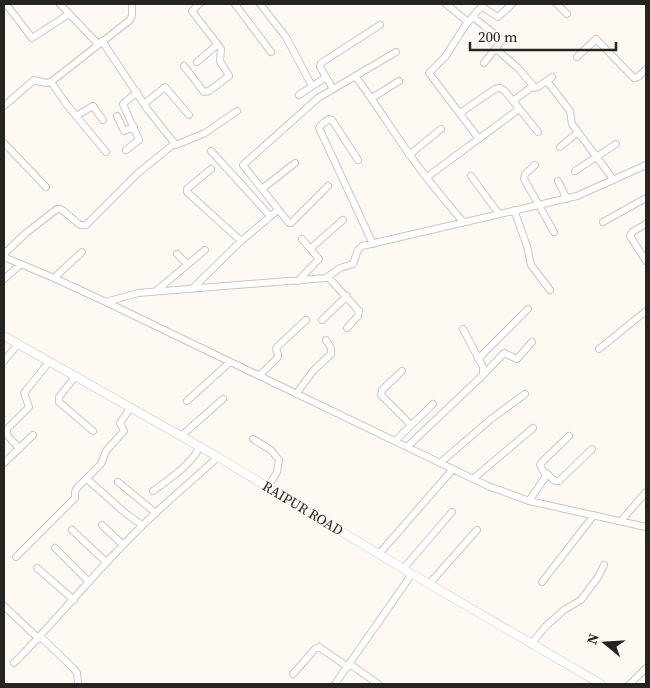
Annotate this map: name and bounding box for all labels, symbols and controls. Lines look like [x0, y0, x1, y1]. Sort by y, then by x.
scale bar [470, 20, 616, 52]
text: 200 m [478, 26, 518, 47]
street label: RAIPUR ROAD [259, 476, 347, 540]
north arrow [580, 618, 630, 668]
text: N [582, 631, 604, 647]

